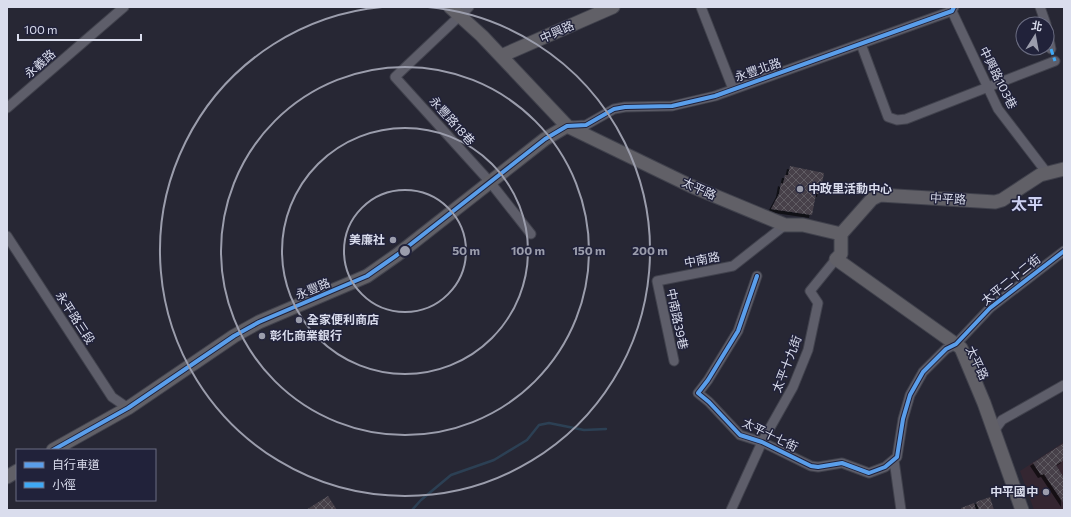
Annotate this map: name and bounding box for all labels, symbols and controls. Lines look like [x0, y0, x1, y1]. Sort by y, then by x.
scale bar [18, 16, 141, 42]
north arrow [1015, 16, 1055, 56]
street label: 中興路 [537, 17, 576, 45]
text: 北 [1030, 18, 1044, 33]
text: 100 m [24, 22, 58, 36]
street label: 中興路103巷 [977, 44, 1021, 111]
street label: 永義路 [21, 46, 58, 80]
street label: 永豐北路 [733, 55, 783, 83]
street label: 永豐路18巷 [427, 93, 478, 147]
street label: 太平路 [680, 174, 719, 202]
place label: 中政里活動中心 [808, 181, 892, 195]
marker: 中政里活動中心 [795, 184, 805, 194]
street label: 中平路 [930, 190, 966, 206]
district label: 太平 [1011, 194, 1043, 213]
place label: 美廉社 [349, 232, 385, 246]
marker: 美廉社 [388, 235, 398, 245]
text: 50 m [452, 243, 480, 257]
text: 100 m [511, 243, 545, 257]
text: 150 m [572, 243, 606, 257]
text: 200 m [632, 243, 668, 257]
centre of rings [398, 244, 412, 258]
street label: 中南路 [683, 249, 721, 269]
street label: 太平二十二街 [978, 251, 1043, 307]
street label: 永豐路 [293, 275, 332, 301]
street label: 中南路39巷 [665, 287, 691, 351]
street label: 永平路三段 [54, 288, 98, 346]
place label: 全家便利商店 [307, 312, 379, 326]
marker: 全家便利商店 [294, 315, 304, 325]
place label: 彰化商業銀行 [270, 328, 342, 342]
marker: 彰化商業銀行 [257, 331, 267, 341]
street label: 太平十九街 [769, 333, 803, 394]
street label: 太平路 [964, 343, 992, 382]
street label: 太平十七街 [740, 415, 800, 454]
legend [16, 449, 156, 501]
text: 自行車道 [52, 457, 100, 471]
text: 小徑 [52, 477, 76, 491]
place label: 中平國中 [990, 484, 1038, 498]
marker: 中平國中 [1041, 487, 1051, 497]

